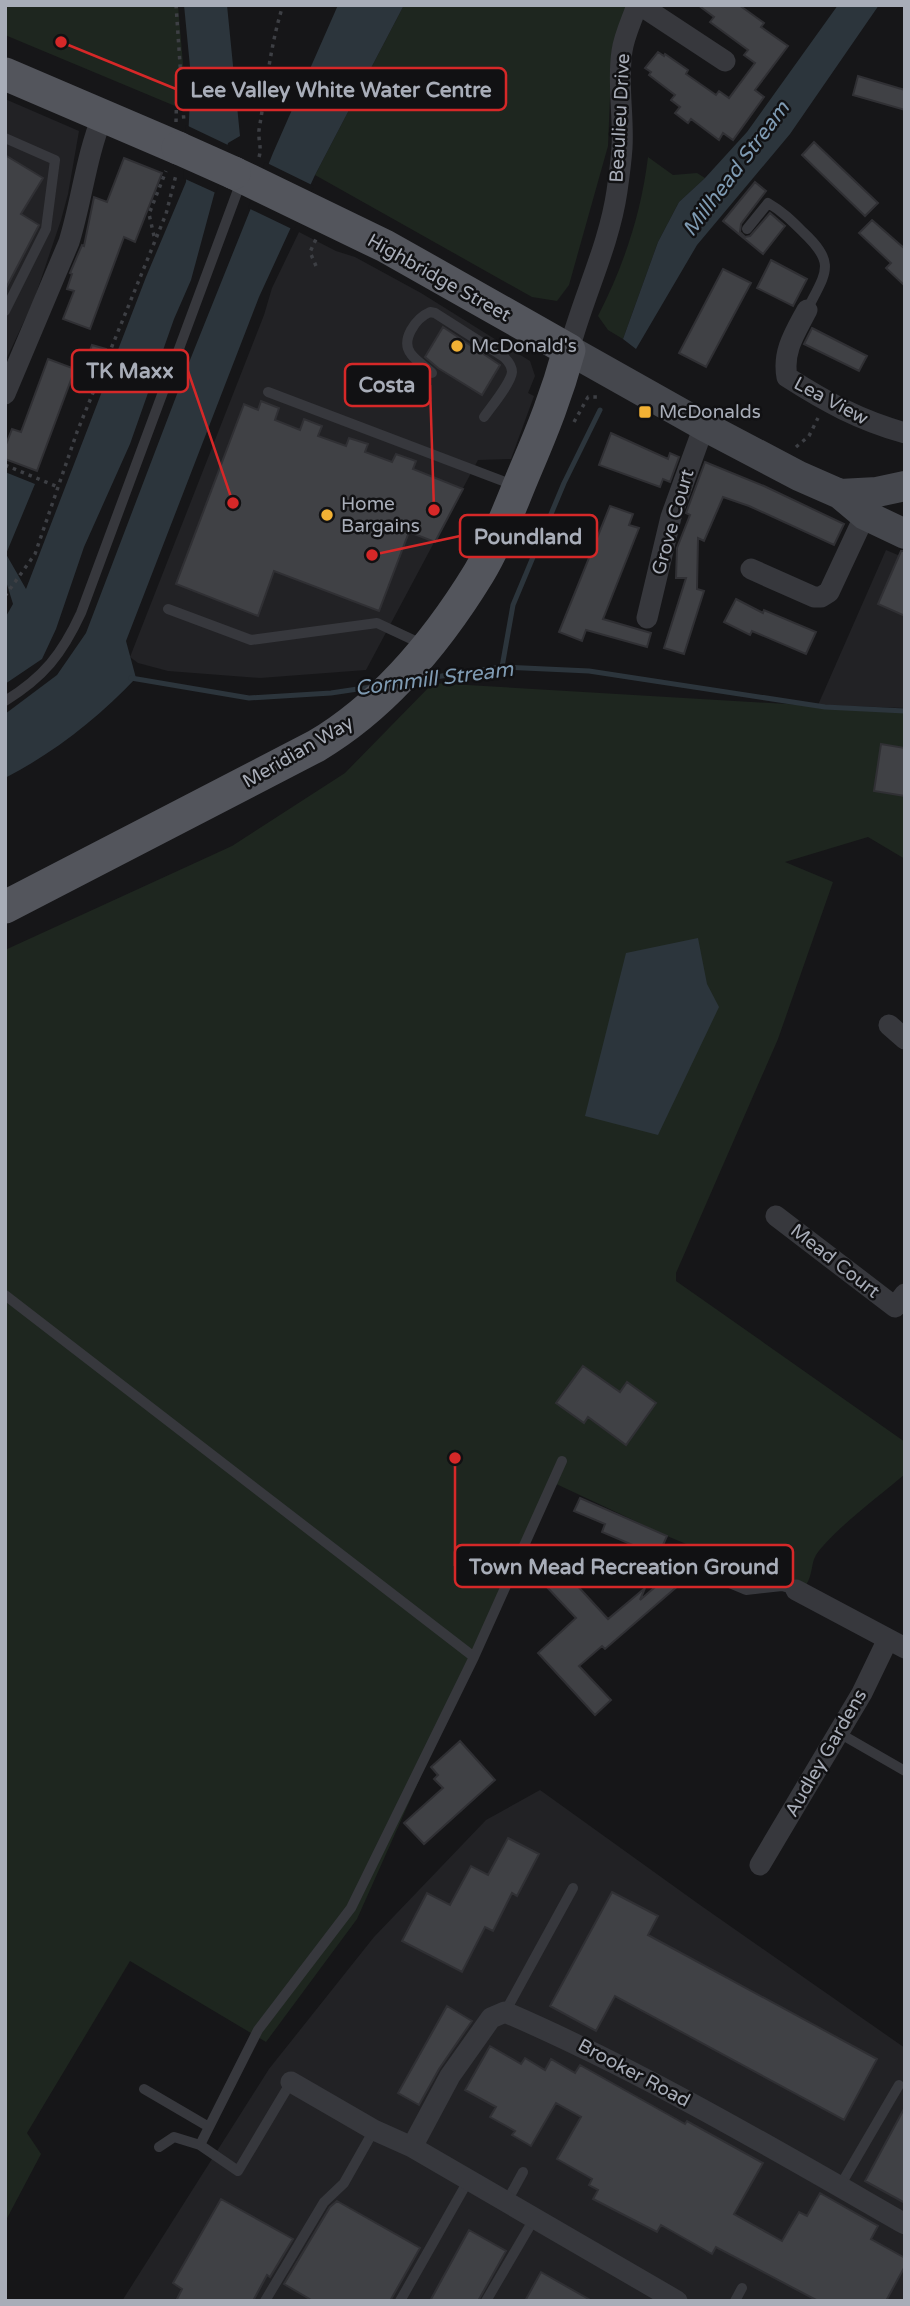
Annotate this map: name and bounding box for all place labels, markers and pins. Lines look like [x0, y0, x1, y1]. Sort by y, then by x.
callout: Lee Valley White Water Centre [176, 68, 506, 110]
place label: McDonald's [471, 335, 577, 357]
marker: McDonald's [449, 338, 465, 354]
callout: TK Maxx [72, 350, 188, 392]
callout: Costa [345, 364, 430, 406]
place label: McDonalds [659, 401, 761, 423]
marker: McDonalds [637, 404, 653, 420]
place label: Home Bargains [341, 493, 420, 537]
marker: Home Bargains [319, 507, 335, 523]
callout: Poundland [460, 515, 597, 557]
callout: Town Mead Recreation Ground [455, 1545, 793, 1587]

